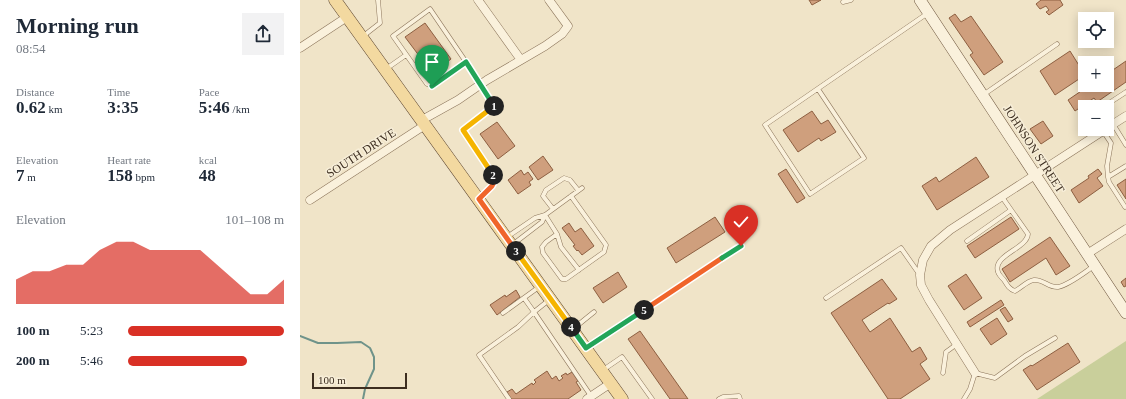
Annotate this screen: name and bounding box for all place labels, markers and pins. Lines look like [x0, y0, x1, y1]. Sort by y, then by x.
pin [415, 45, 449, 86]
pin: 1 [484, 96, 504, 116]
pin: 2 [483, 165, 503, 185]
pin [724, 205, 758, 246]
pin: 3 [506, 241, 526, 261]
pin: 5 [634, 300, 654, 320]
pin: 4 [561, 317, 581, 337]

